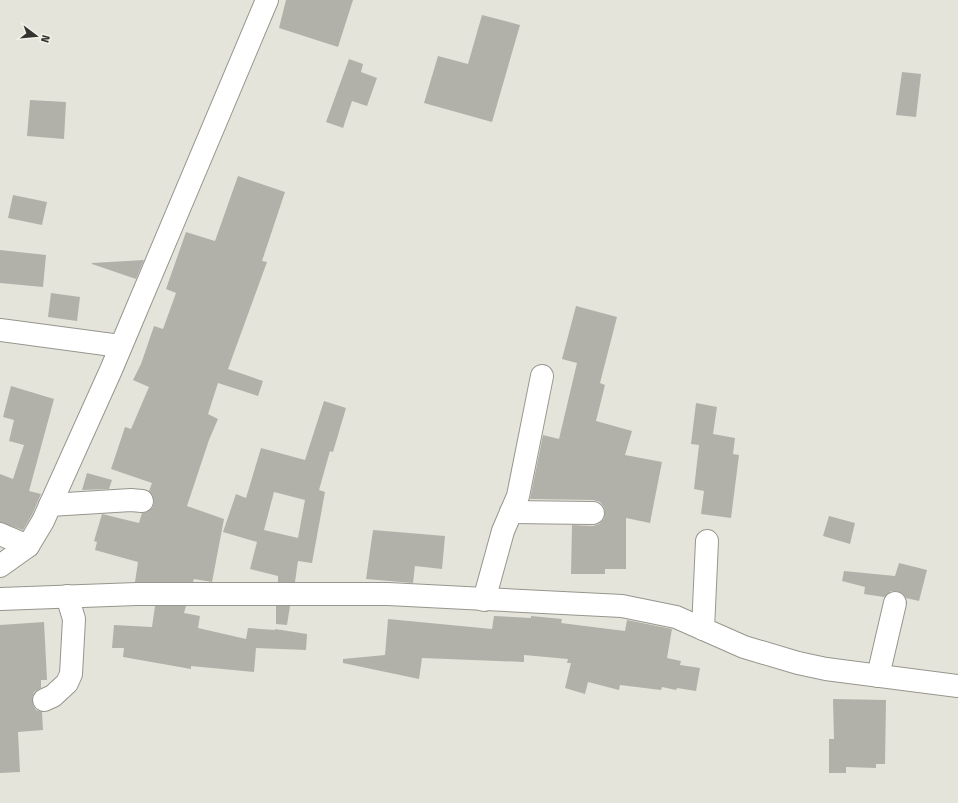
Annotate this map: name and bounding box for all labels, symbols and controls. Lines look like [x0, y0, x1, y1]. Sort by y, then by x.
north arrow [16, 16, 56, 56]
text: N [38, 33, 52, 44]

